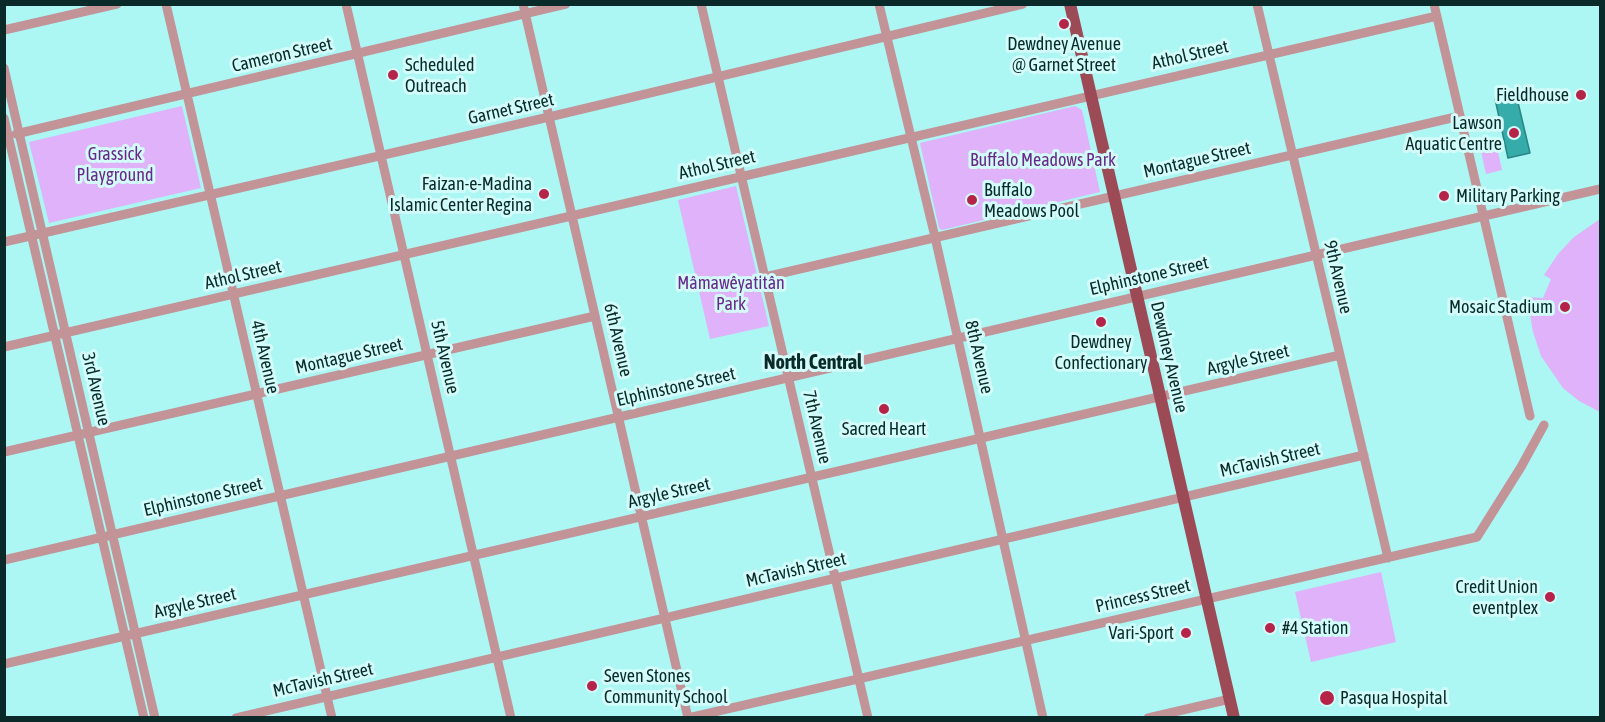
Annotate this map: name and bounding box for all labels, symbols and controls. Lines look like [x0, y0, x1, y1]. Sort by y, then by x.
marker: Dewdney Avenue @ Garnet Street [1057, 17, 1071, 31]
street label: Cameron Street [230, 33, 334, 77]
place label: Dewdney Avenue @ Garnet Street [1007, 33, 1121, 76]
street label: Athol Street [1150, 36, 1230, 74]
place label: Scheduled Outreach [405, 54, 474, 97]
marker: Scheduled Outreach [386, 68, 400, 82]
place label: Fieldhouse [1496, 84, 1569, 106]
marker: Fieldhouse [1574, 88, 1588, 102]
street label: Garnet Street [466, 89, 556, 129]
place label: Lawson Aquatic Centre [1405, 112, 1502, 154]
marker: Lawson Aquatic Centre [1507, 126, 1521, 140]
street label: Montague Street [1141, 137, 1253, 183]
park label: Grassick Playground [77, 143, 153, 186]
street label: Athol Street [677, 146, 757, 184]
park label: Buffalo Meadows Park [970, 149, 1116, 171]
place label: Faizan-e-Madina Islamic Center Regina [390, 173, 532, 216]
place label: Buffalo Meadows Pool [984, 179, 1079, 222]
place label: Military Parking [1456, 185, 1560, 207]
marker: Faizan-e-Madina Islamic Center Regina [537, 187, 551, 201]
marker: Military Parking [1437, 189, 1451, 203]
marker: Buffalo Meadows Pool [965, 193, 979, 207]
street label: 9th Avenue [1319, 238, 1357, 316]
street label: Elphinstone Street [1088, 252, 1210, 300]
street label: Athol Street [203, 256, 283, 294]
park label: Mâmawêyatitân Park [677, 272, 785, 314]
place label: Mosaic Stadium [1449, 296, 1553, 318]
street label: Dewdney Avenue [1146, 299, 1192, 415]
marker: Mosaic Stadium [1558, 300, 1572, 314]
street label: 6th Avenue [599, 301, 637, 379]
marker: Dewdney Confectionary [1094, 315, 1108, 329]
street label: 4th Avenue [246, 318, 284, 396]
street label: 5th Avenue [426, 318, 464, 396]
street label: 8th Avenue [960, 318, 998, 396]
place label: Dewdney Confectionary [1055, 331, 1147, 374]
street label: Montague Street [293, 333, 405, 379]
street label: Argyle Street [1205, 340, 1291, 380]
street label: 3rd Avenue [77, 350, 115, 428]
district label: North Central [764, 351, 862, 375]
street label: Elphinstone Street [615, 363, 737, 411]
street label: 7th Avenue [798, 388, 836, 466]
marker: Sacred Heart [877, 402, 891, 416]
place label: Sacred Heart [842, 418, 926, 440]
street label: McTavish Street [1218, 438, 1322, 482]
street label: Elphinstone Street [142, 473, 264, 521]
street label: Argyle Street [626, 473, 712, 513]
street label: McTavish Street [744, 548, 848, 592]
street label: Princess Street [1094, 575, 1192, 617]
place label: Credit Union eventplex [1456, 576, 1538, 618]
street label: Argyle Street [152, 583, 238, 623]
marker: Credit Union eventplex [1543, 590, 1557, 604]
place label: #4 Station [1282, 617, 1348, 639]
marker: #4 Station [1263, 621, 1277, 635]
place label: Vari-Sport [1109, 622, 1174, 644]
marker: Vari-Sport [1179, 626, 1193, 640]
street label: McTavish Street [271, 658, 375, 702]
place label: Seven Stones Community School [604, 665, 728, 708]
marker: Seven Stones Community School [585, 679, 599, 693]
place label: Pasqua Hospital [1340, 687, 1448, 709]
marker: Pasqua Hospital [1318, 689, 1336, 707]

